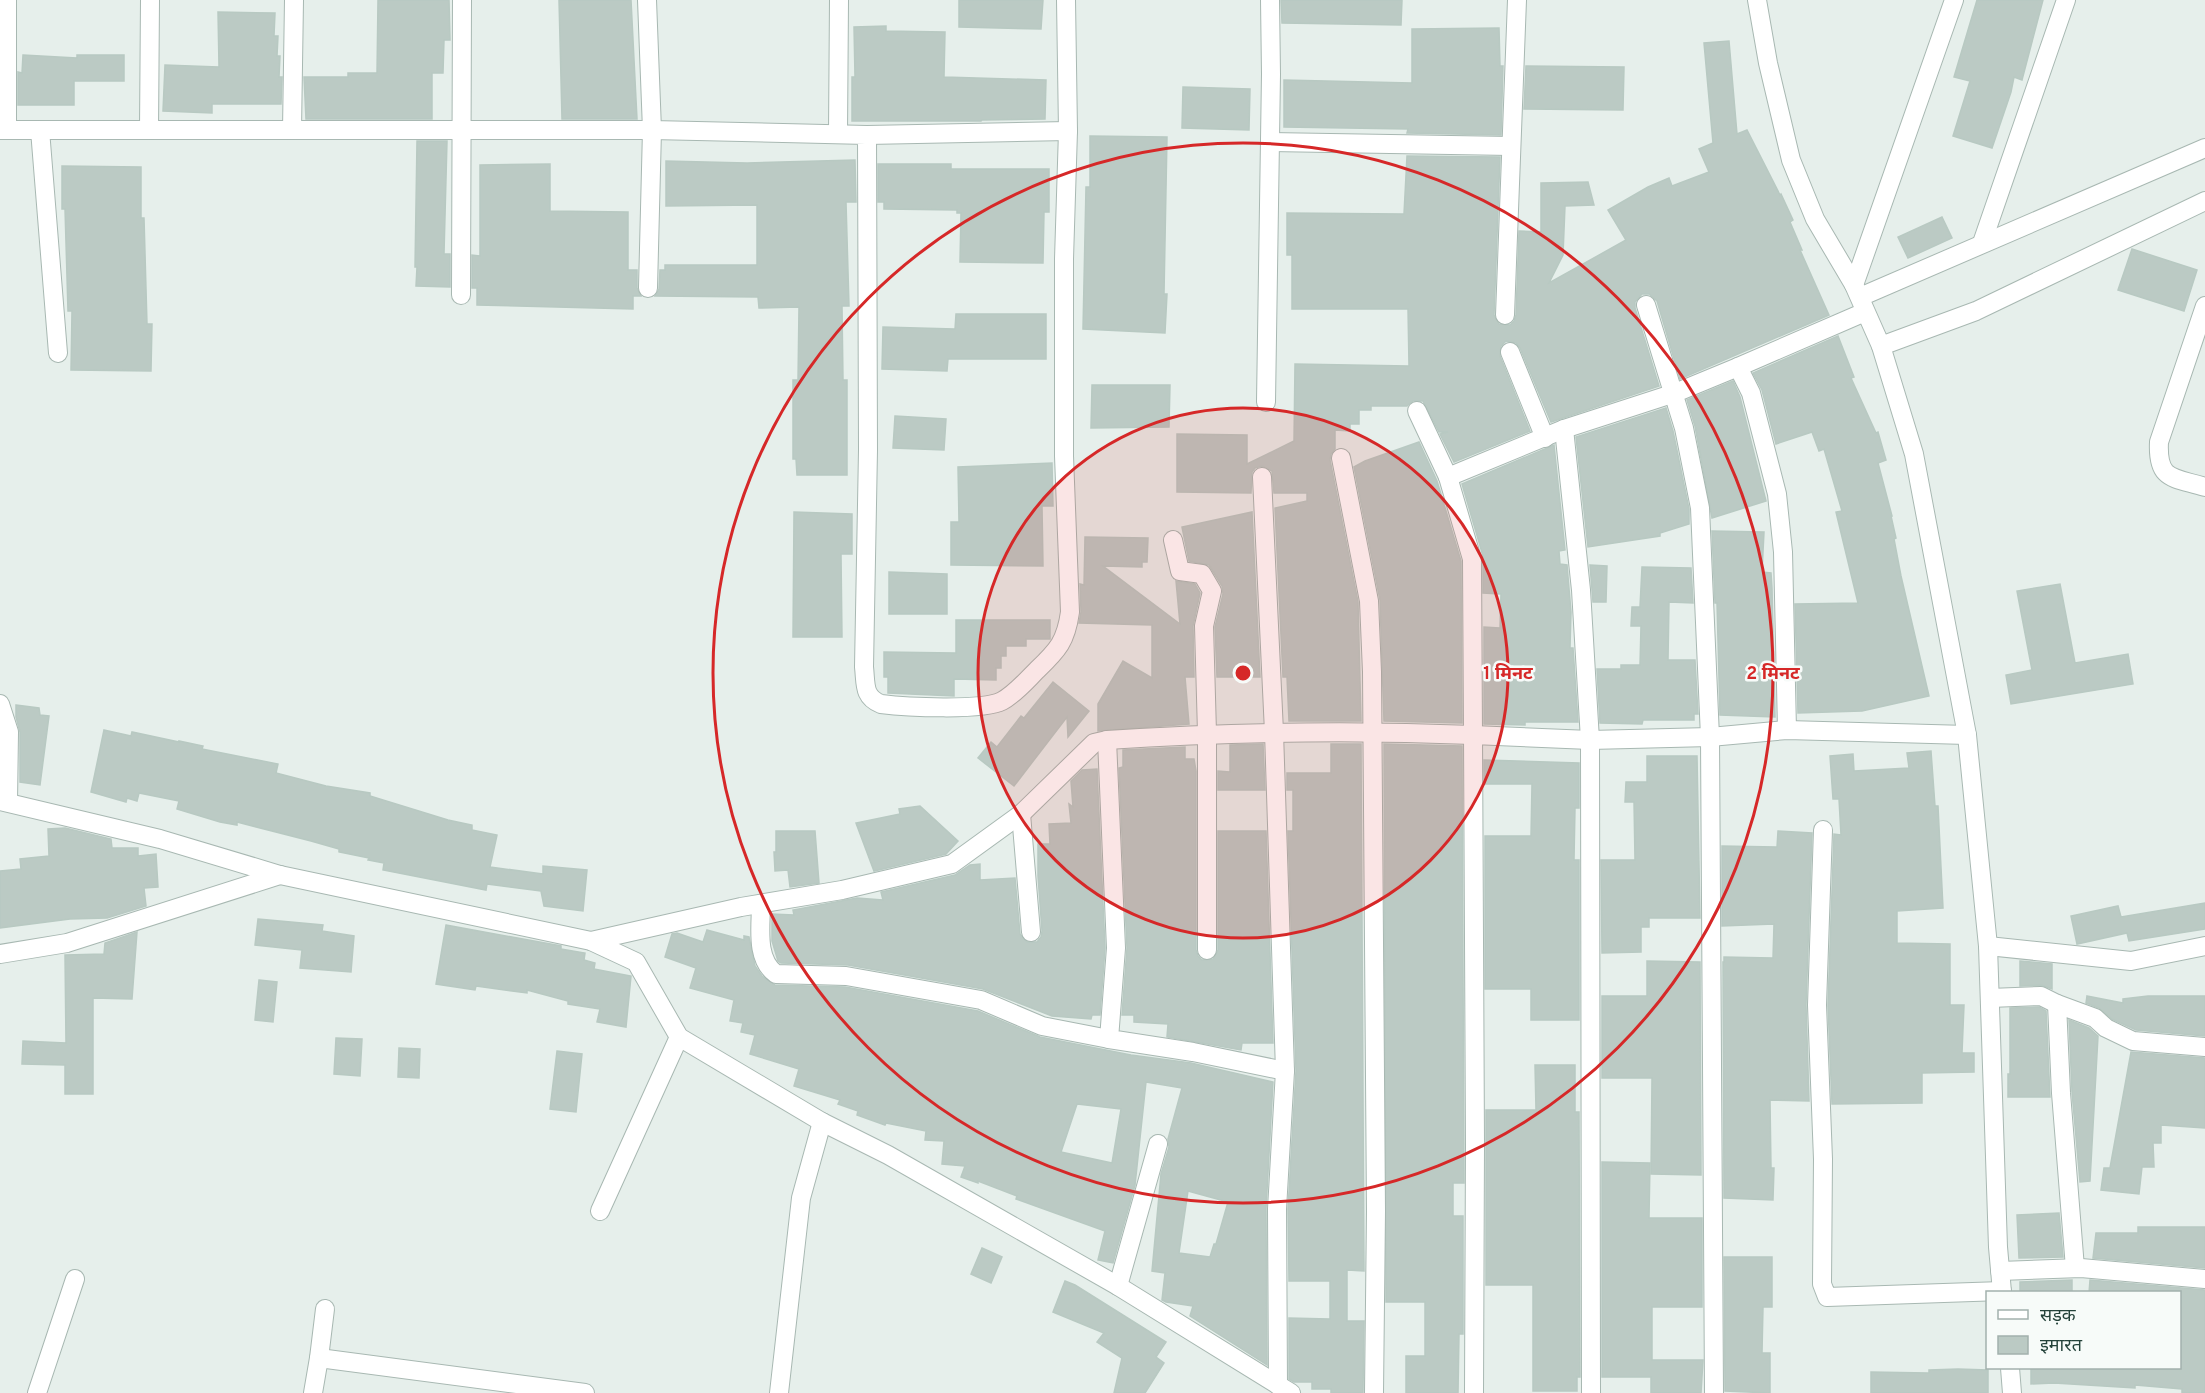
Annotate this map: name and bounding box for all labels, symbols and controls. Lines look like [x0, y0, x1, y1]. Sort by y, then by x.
centre of rings [1233, 663, 1253, 683]
text: 1 मिनट [1483, 663, 1533, 686]
text: 2 मिनट [1746, 663, 1800, 686]
legend [1986, 1291, 2181, 1369]
text: सड़क [2040, 1305, 2077, 1328]
text: इमारत [2040, 1335, 2083, 1358]

